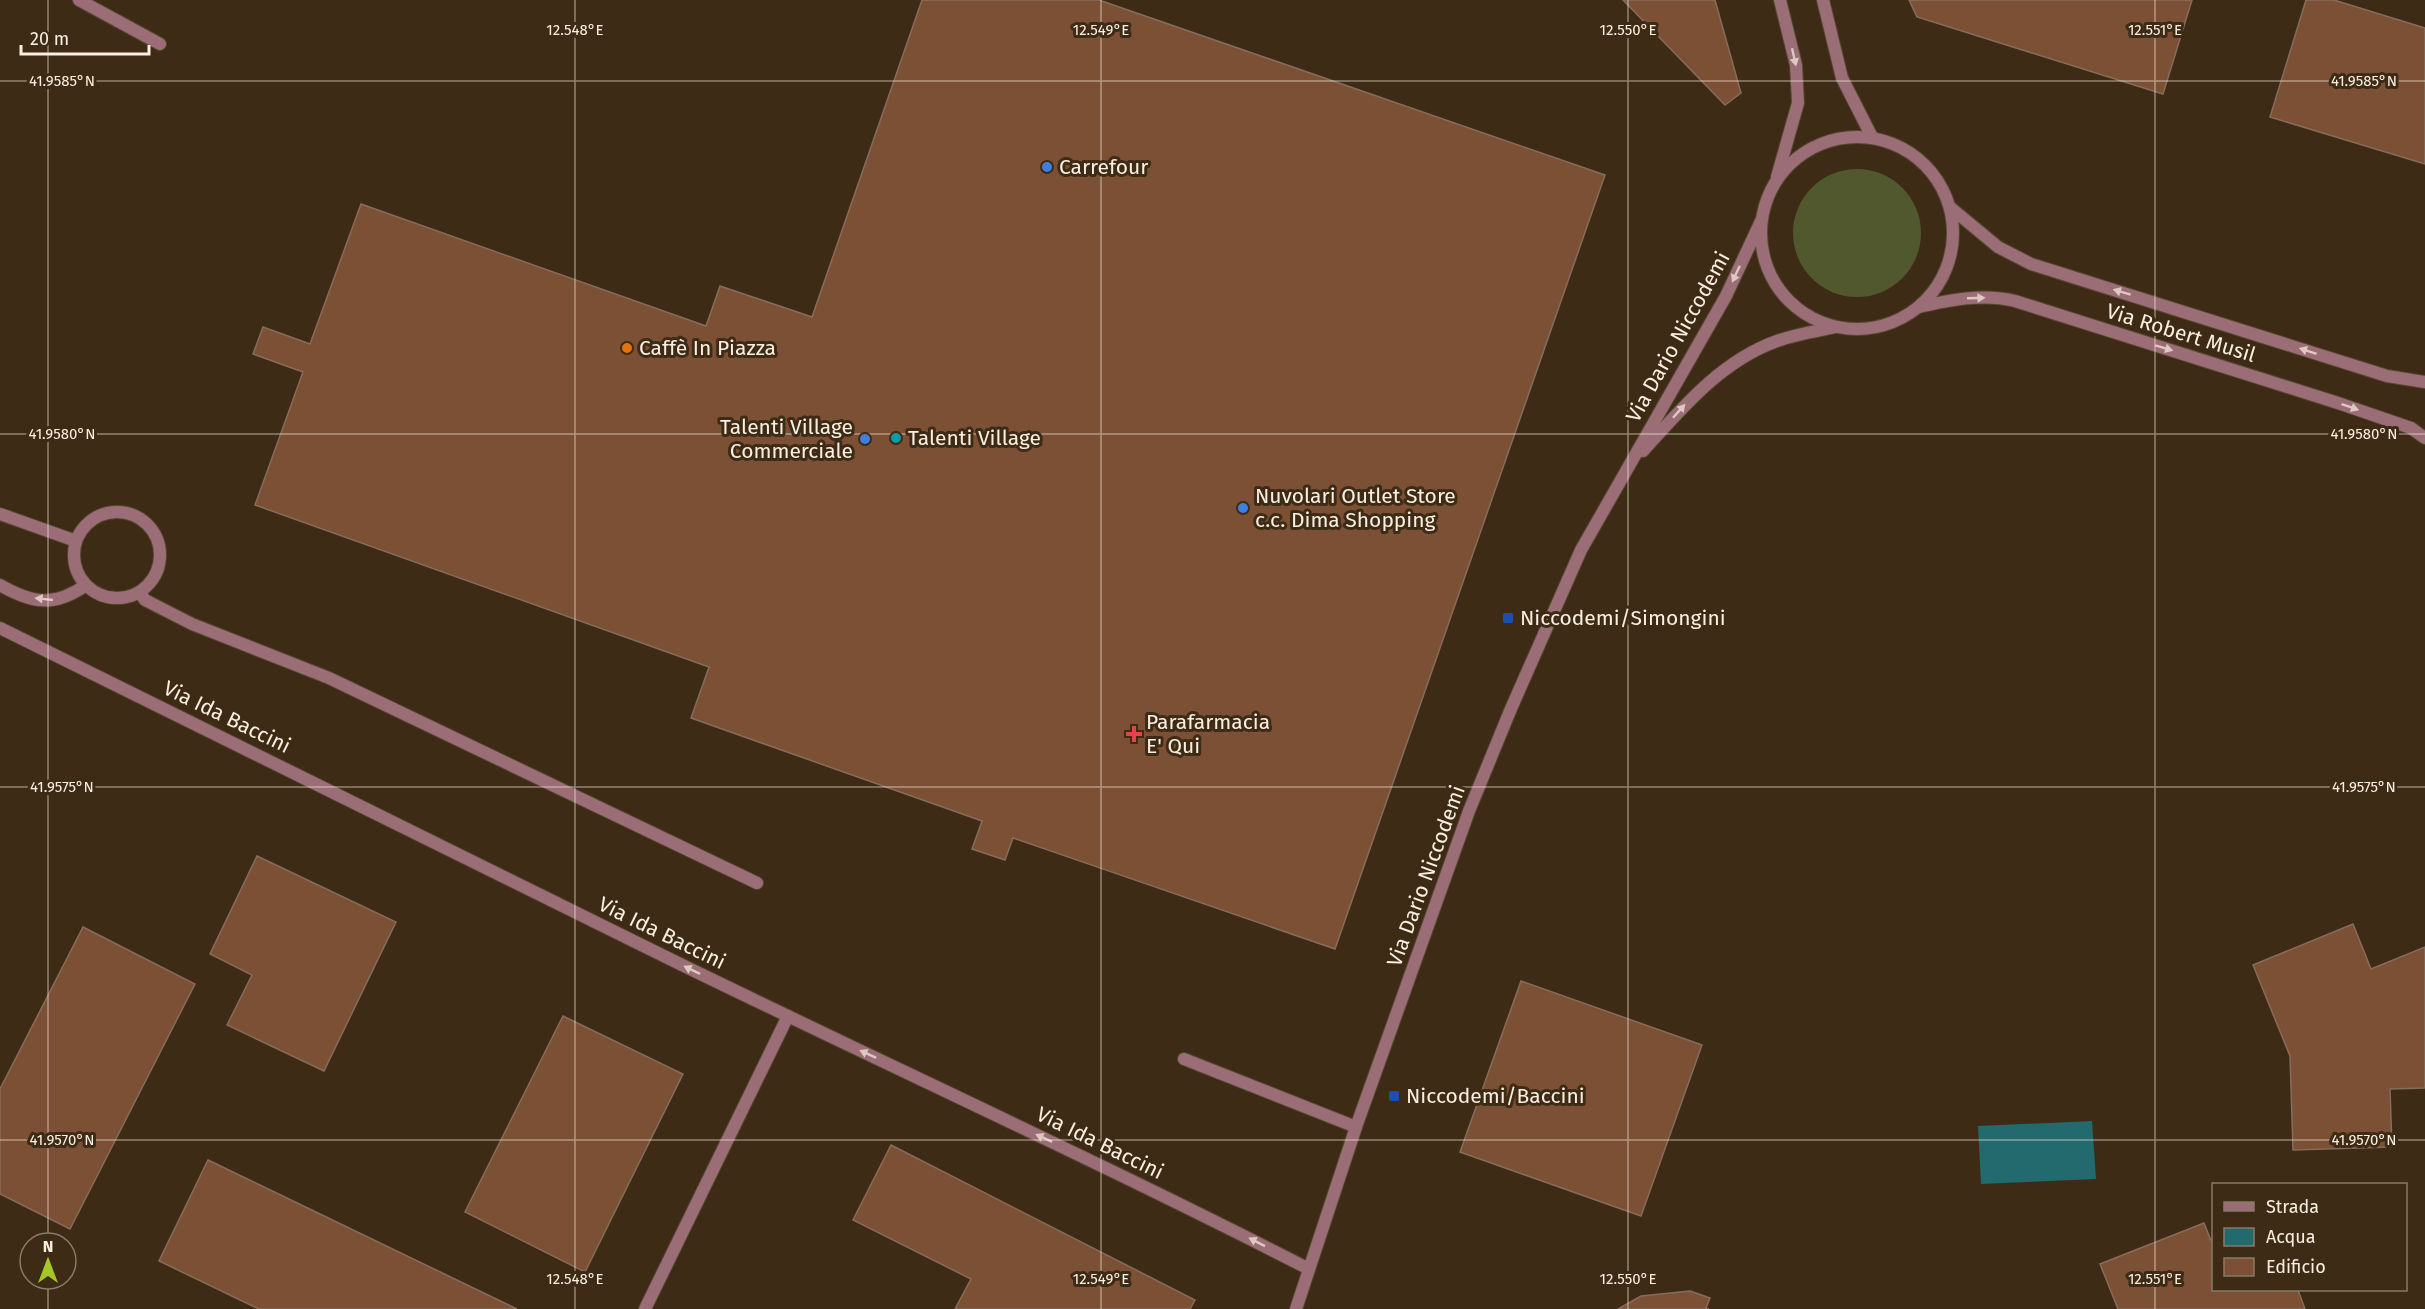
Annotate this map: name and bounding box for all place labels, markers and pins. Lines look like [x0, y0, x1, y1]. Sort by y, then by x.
place label: Carrefour [1059, 154, 1148, 180]
marker: Carrefour [1040, 160, 1054, 174]
place label: Caffè In Piazza [639, 335, 776, 361]
marker: Caffè In Piazza [620, 341, 634, 355]
place label: Talenti Village Commerciale [720, 414, 853, 464]
place label: Talenti Village [908, 425, 1041, 451]
marker: Talenti Village [889, 431, 903, 445]
marker: Talenti Village Commerciale [858, 432, 872, 446]
place label: Nuvolari Outlet Store c.c. Dima Shopping [1255, 483, 1456, 533]
marker: Nuvolari Outlet Store c.c. Dima Shopping [1236, 501, 1250, 515]
place label: Niccodemi/Simongini [1520, 605, 1726, 631]
marker: Niccodemi/Simongini [1501, 611, 1515, 625]
place label: Parafarmacia E' Qui [1146, 709, 1270, 759]
marker: Parafarmacia E' Qui [1127, 727, 1141, 741]
place label: Niccodemi/Baccini [1406, 1083, 1585, 1109]
marker: Niccodemi/Baccini [1387, 1089, 1401, 1103]

